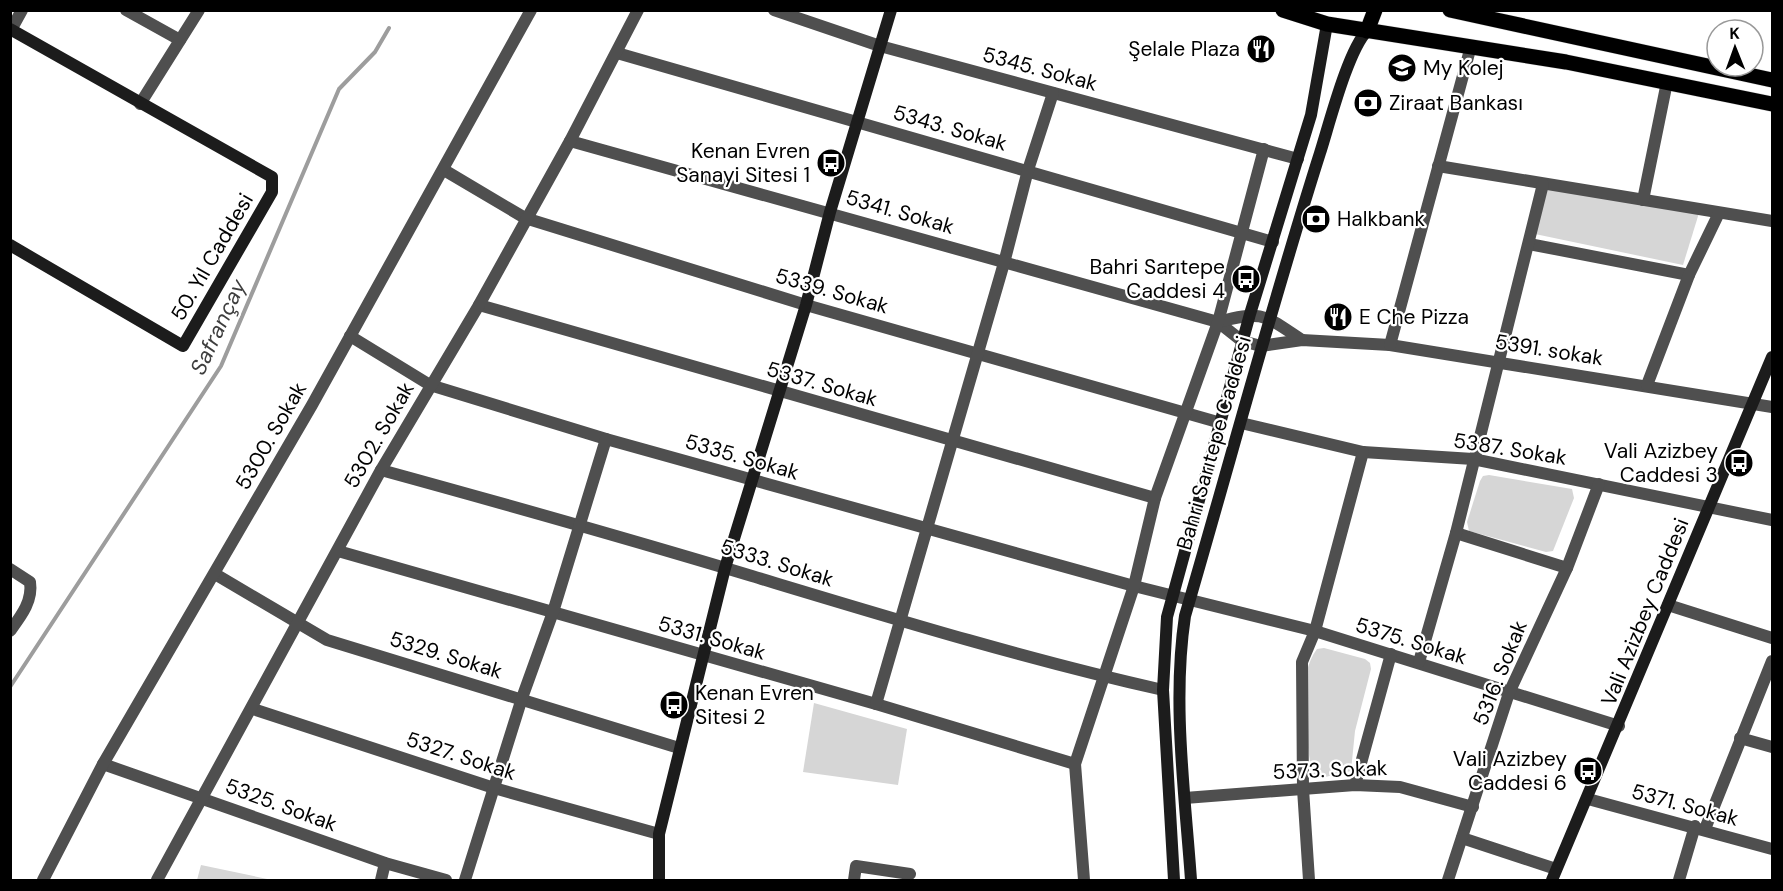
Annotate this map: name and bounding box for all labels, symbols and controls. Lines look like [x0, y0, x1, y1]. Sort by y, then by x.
north arrow [1705, 18, 1765, 78]
text: K [1729, 23, 1741, 44]
restaurant icon: Şelale Plaza [1245, 33, 1277, 65]
place label: Şelale Plaza [1128, 35, 1240, 63]
street label: 5345. Sokak [980, 40, 1101, 98]
school or university icon: My Kolej [1386, 52, 1418, 84]
place label: My Kolej [1423, 54, 1504, 82]
bank icon: Ziraat Bankası [1352, 87, 1384, 119]
place label: Ziraat Bankası [1389, 89, 1523, 117]
street label: 5343. Sokak [890, 98, 1011, 158]
place label: Kenan Evren Sanayi Sitesi 1 [676, 137, 810, 189]
bus stop icon: Kenan Evren Sanayi Sitesi 1 [815, 147, 847, 179]
street label: 5341. Sokak [843, 183, 958, 241]
street label: 50. Yıl Caddesi [164, 188, 260, 326]
bank icon: Halkbank [1300, 203, 1332, 235]
place label: Halkbank [1337, 205, 1426, 233]
place label: Bahri Sarıtepe Caddesi 4 [1089, 253, 1225, 305]
street label: 5339. Sokak [772, 261, 892, 321]
bus stop icon: Bahri Sarıtepe Caddesi 4 [1230, 263, 1262, 295]
water label: Safrançay [183, 274, 253, 379]
restaurant icon: E Che Pizza [1322, 301, 1354, 333]
place label: E Che Pizza [1359, 303, 1469, 331]
street label: 5391. sokak [1493, 328, 1606, 372]
street label: Bahri Sarıtepe Caddesi [1170, 333, 1258, 553]
street label: 5337. Sokak [763, 355, 881, 413]
street label: 5302. Sokak [337, 376, 421, 493]
street label: 5300. Sokak [229, 377, 313, 495]
street label: 5387. Sokak [1451, 426, 1569, 472]
street label: 5335. Sokak [682, 427, 803, 487]
place label: Vali Azizbey Caddesi 3 [1604, 437, 1718, 489]
bus stop icon: Vali Azizbey Caddesi 3 [1723, 447, 1755, 479]
street label: Vali Azizbey Caddesi [1595, 514, 1695, 710]
street label: 5333. Sokak [717, 533, 837, 594]
street label: 5331. Sokak [655, 609, 769, 667]
street label: 5375. Sokak [1352, 611, 1471, 671]
street label: 5316. Sokak [1466, 616, 1534, 730]
street label: 5329. Sokak [386, 625, 506, 686]
place label: Kenan Evren Sitesi 2 [695, 679, 814, 731]
bus stop icon: Kenan Evren Sitesi 2 [658, 689, 690, 721]
street label: 5327. Sokak [403, 725, 520, 787]
place label: Vali Azizbey Caddesi 6 [1453, 745, 1567, 797]
street label: 5373. Sokak [1272, 754, 1388, 786]
bus stop icon: Vali Azizbey Caddesi 6 [1572, 755, 1604, 787]
street label: 5325. Sokak [221, 772, 341, 838]
street label: 5371. Sokak [1628, 777, 1742, 833]

